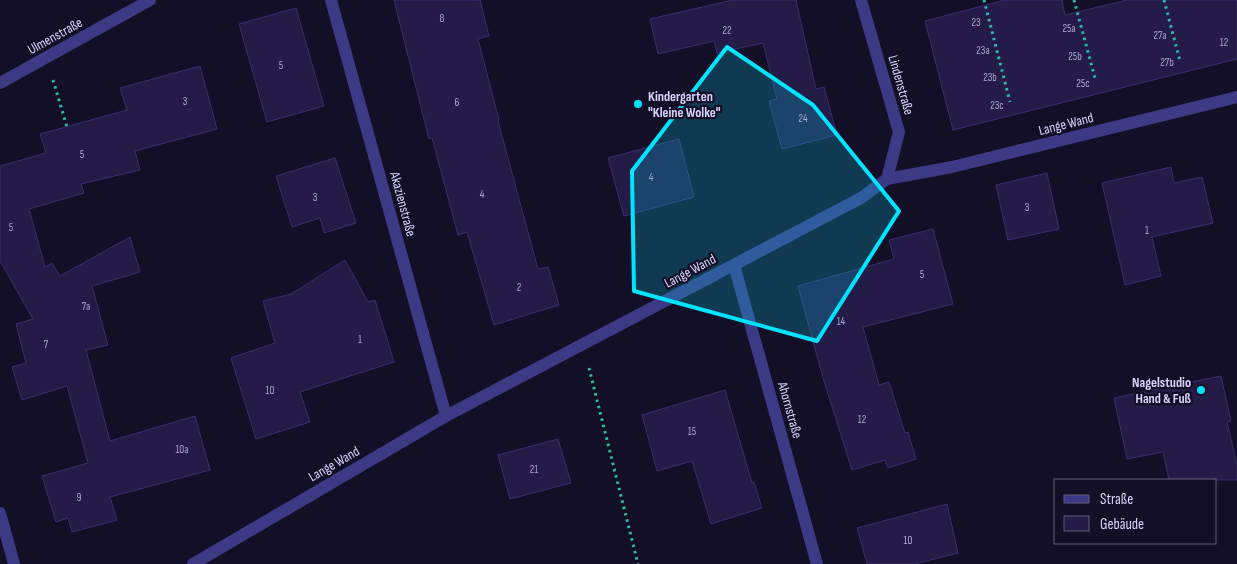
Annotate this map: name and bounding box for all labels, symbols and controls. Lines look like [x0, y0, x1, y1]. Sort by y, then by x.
house number: 8 [440, 12, 445, 25]
street label: Ulmenstraße [25, 14, 85, 58]
house number: 23 [971, 16, 981, 29]
house number: 25a [1062, 22, 1076, 35]
house number: 22 [722, 24, 732, 37]
house number: 27a [1153, 29, 1167, 42]
house number: 12 [1220, 36, 1229, 49]
house number: 23a [976, 44, 990, 57]
house number: 25b [1068, 50, 1082, 63]
street label: Lindenstraße [884, 53, 918, 117]
house number: 27b [1160, 56, 1174, 69]
house number: 5 [279, 59, 283, 72]
house number: 23b [983, 71, 997, 84]
house number: 25c [1076, 77, 1090, 90]
place label: Kindergarten "Kleine Wolke" [648, 88, 721, 121]
house number: 3 [183, 95, 188, 108]
house number: 6 [455, 96, 460, 109]
marker: Kindergarten "Kleine Wolke" [632, 98, 644, 110]
house number: 23c [990, 99, 1004, 112]
street label: Lange Wand [1037, 109, 1095, 139]
house number: 24 [798, 112, 808, 125]
house number: 5 [80, 148, 84, 161]
street label: Akazienstraße [386, 169, 420, 238]
house number: 4 [649, 171, 654, 184]
house number: 4 [480, 188, 485, 201]
house number: 3 [313, 191, 318, 204]
house number: 3 [1025, 201, 1030, 214]
house number: 5 [9, 221, 13, 234]
house number: 1 [1145, 224, 1149, 237]
street label: Lange Wand [661, 250, 719, 292]
house number: 5 [920, 268, 924, 281]
house number: 2 [517, 281, 522, 294]
house number: 7a [82, 300, 90, 313]
house number: 14 [837, 315, 846, 328]
house number: 1 [358, 333, 362, 346]
house number: 7 [44, 338, 49, 351]
place label: Nagelstudio Hand & Fuß [1132, 374, 1192, 407]
street label: Ahornstraße [774, 379, 806, 440]
house number: 10 [266, 384, 274, 397]
marker: Nagelstudio Hand & Fuß [1195, 384, 1207, 396]
house number: 12 [858, 413, 867, 426]
house number: 15 [688, 425, 696, 438]
house number: 10a [176, 443, 189, 456]
street label: Lange Wand [306, 443, 363, 485]
house number: 21 [530, 463, 538, 476]
legend [1054, 479, 1217, 544]
text: Straße [1100, 490, 1133, 509]
house number: 9 [77, 491, 82, 504]
text: Gebäude [1100, 515, 1144, 534]
house number: 10 [904, 534, 912, 547]

